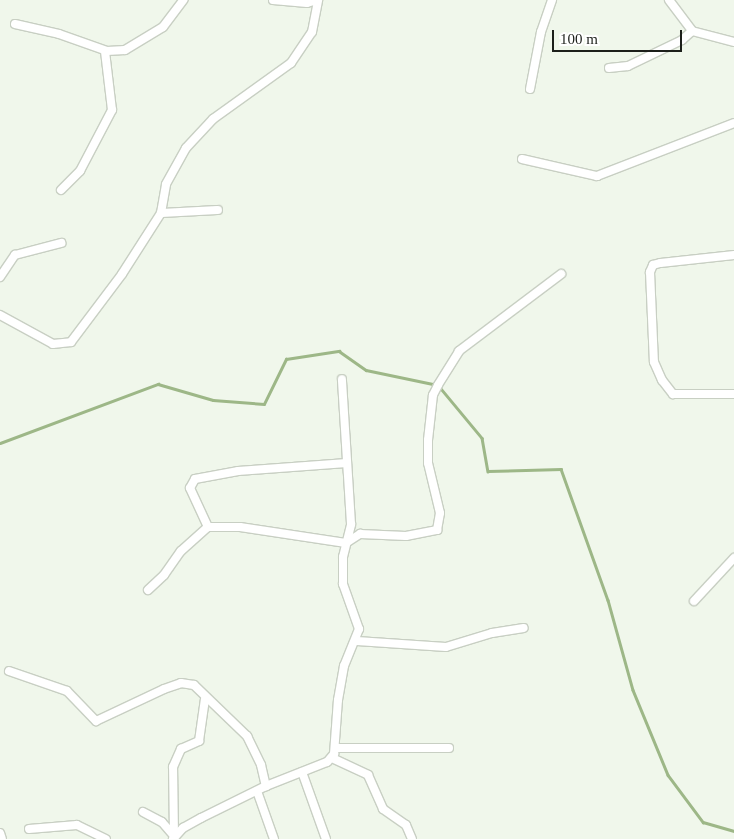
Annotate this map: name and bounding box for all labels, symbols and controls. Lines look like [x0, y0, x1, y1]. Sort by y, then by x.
scale bar [554, 20, 684, 52]
text: 100 m [560, 31, 598, 47]

